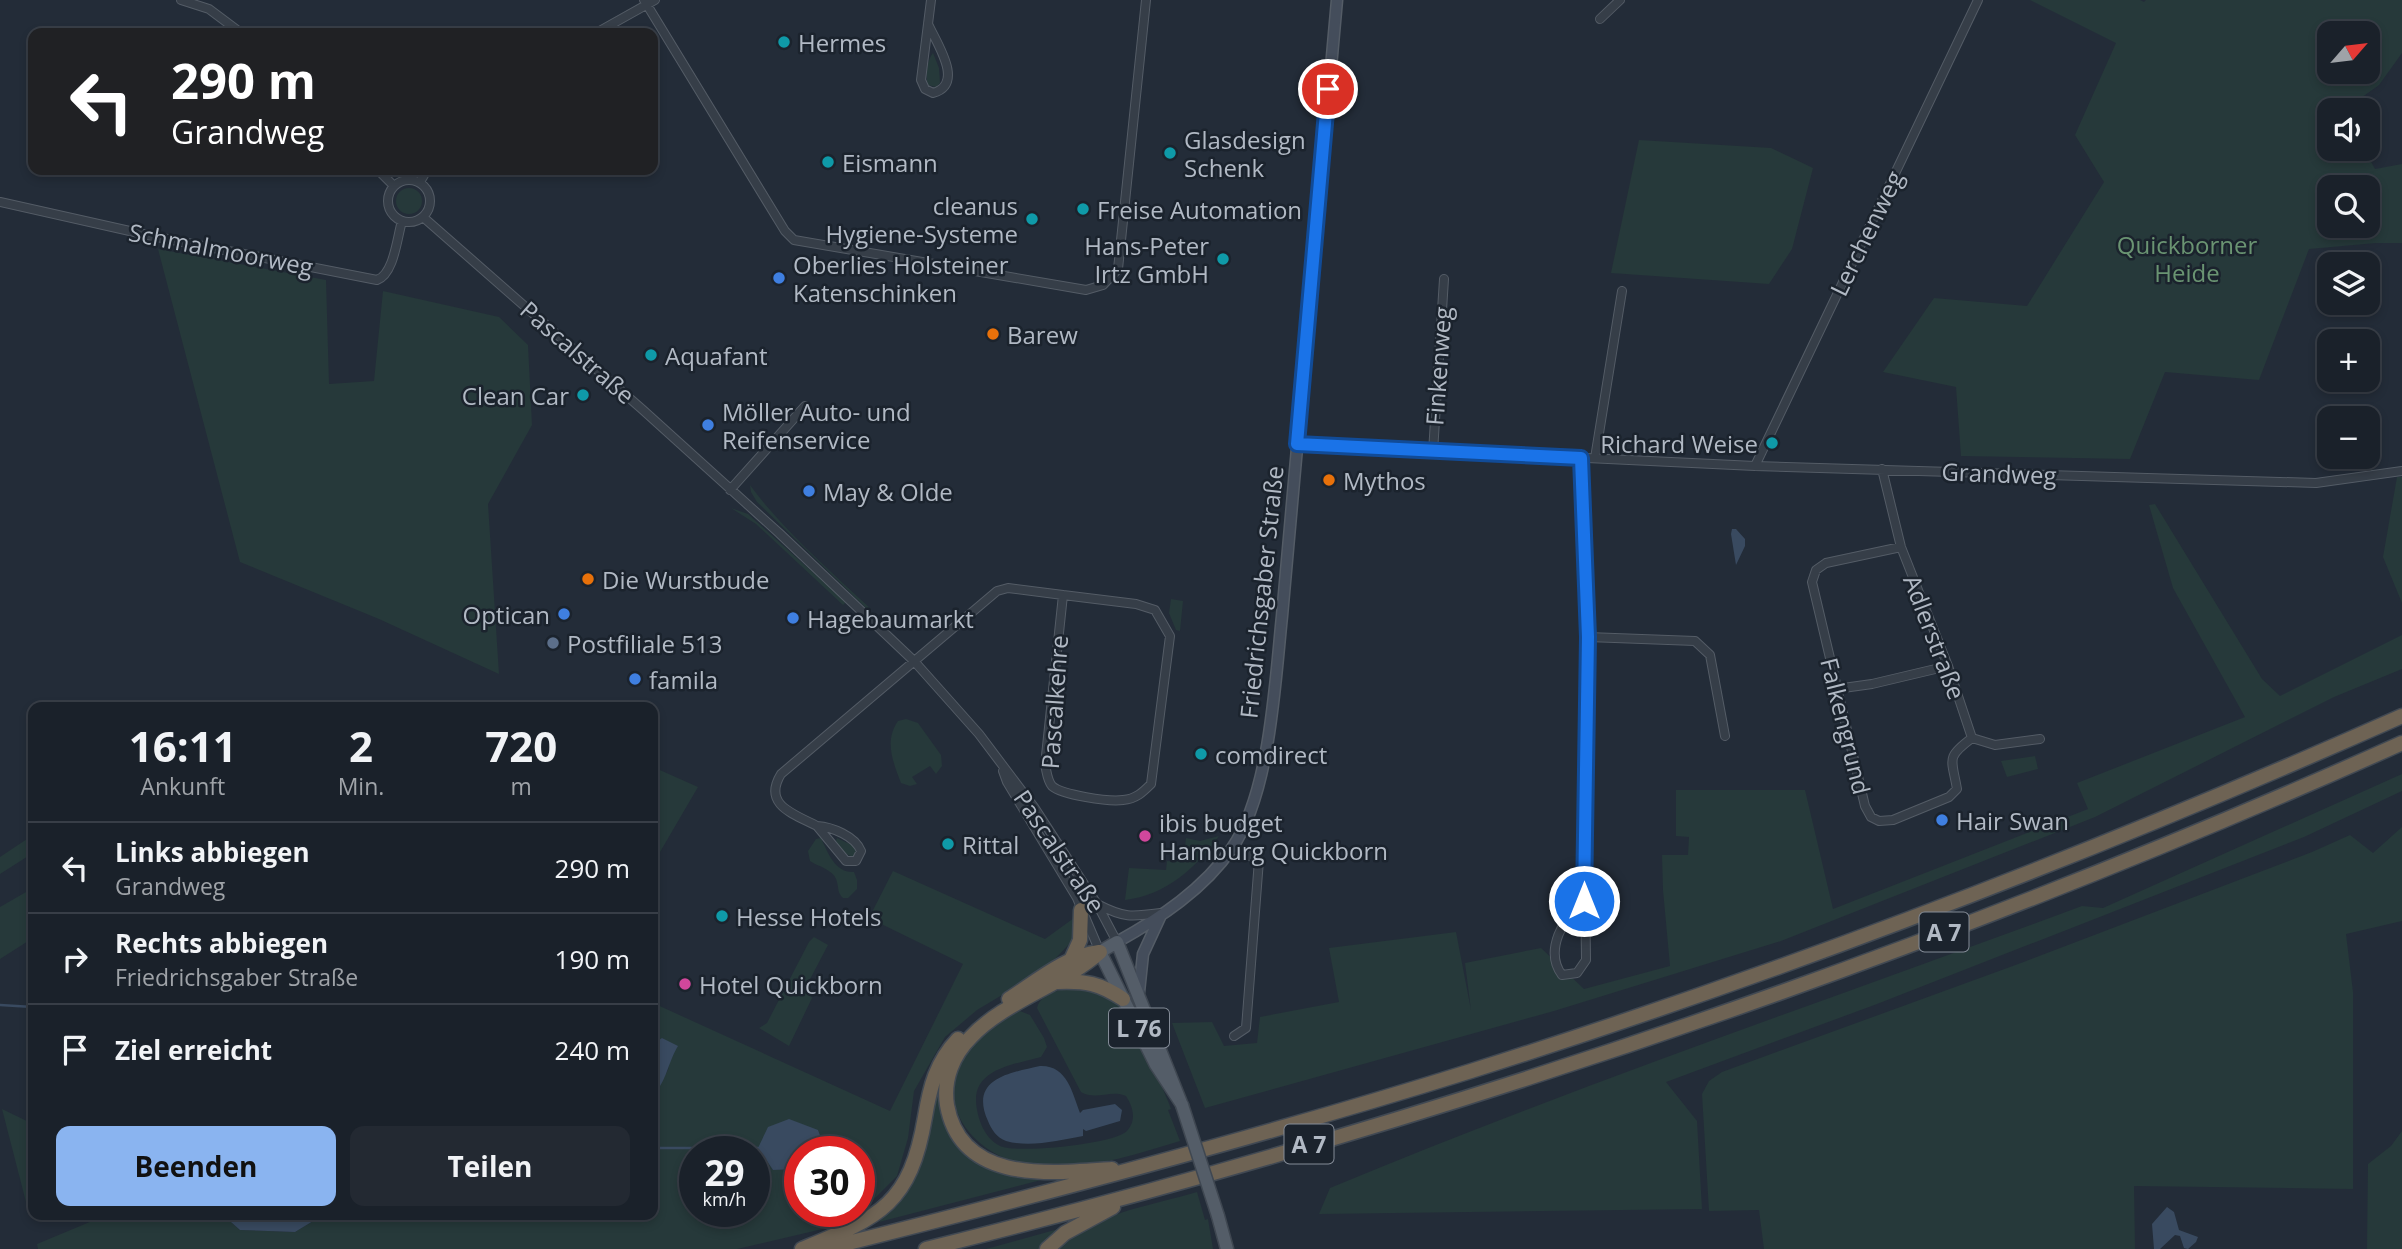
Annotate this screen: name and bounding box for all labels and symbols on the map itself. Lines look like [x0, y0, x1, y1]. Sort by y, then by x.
north arrow [2317, 21, 2380, 84]
place label: Hermes [798, 26, 886, 59]
marker: Hermes [776, 34, 792, 50]
pin [1298, 59, 1358, 119]
place label: Glasdesign Schenk [1184, 123, 1306, 184]
marker: Glasdesign Schenk [1162, 145, 1178, 161]
place label: Eismann [842, 146, 938, 179]
marker: Eismann [820, 154, 836, 170]
street label: Lerchenweg [1822, 165, 1910, 301]
place label: cleanus Hygiene-Systeme [825, 189, 1018, 250]
place label: Freise Automation [1097, 193, 1302, 226]
marker: Freise Automation [1075, 201, 1091, 217]
marker: cleanus Hygiene-Systeme [1024, 211, 1040, 227]
street label: Schmalmoorweg [126, 215, 316, 283]
park label: Quickborner Heide [2117, 228, 2257, 289]
place label: Hans-Peter Irtz GmbH [1084, 229, 1209, 290]
place label: Oberlies Holsteiner Katenschinken [793, 248, 1009, 309]
marker: Hans-Peter Irtz GmbH [1215, 251, 1231, 267]
marker: Oberlies Holsteiner Katenschinken [771, 270, 787, 286]
street label: Pascalstraße [514, 293, 642, 411]
street label: Finkenweg [1417, 305, 1459, 427]
place label: Barew [1007, 318, 1078, 351]
marker: Barew [985, 326, 1001, 342]
place label: Aquafant [665, 339, 768, 372]
marker: Aquafant [643, 347, 659, 363]
place label: Clean Car [462, 379, 569, 412]
marker: Clean Car [575, 387, 591, 403]
place label: Möller Auto- und Reifenservice [722, 395, 911, 456]
marker: Möller Auto- und Reifenservice [700, 417, 716, 433]
place label: Richard Weise [1600, 427, 1758, 460]
marker: Richard Weise [1764, 435, 1780, 451]
street label: Grandweg [1941, 455, 2057, 491]
street label: Friedrichsgaber Straße [1231, 464, 1291, 720]
place label: Mythos [1343, 464, 1426, 497]
marker: Mythos [1321, 472, 1337, 488]
place label: May & Olde [823, 475, 953, 508]
marker: May & Olde [801, 483, 817, 499]
place label: Die Wurstbude [602, 563, 769, 596]
street label: Adlerstraße [1896, 570, 1974, 704]
marker: Die Wurstbude [580, 571, 596, 587]
place label: Optican [462, 598, 550, 631]
place label: Hagebaumarkt [807, 602, 974, 635]
marker: Optican [556, 606, 572, 622]
marker: Hagebaumarkt [785, 610, 801, 626]
place label: Postfiliale 513 [567, 627, 722, 660]
street label: Pascalkehre [1033, 634, 1075, 770]
marker: Postfiliale 513 [545, 635, 561, 651]
street label: Falkengrund [1813, 654, 1879, 798]
place label: famila [649, 663, 718, 696]
marker: famila [627, 671, 643, 687]
place label: comdirect [1215, 738, 1327, 771]
marker: comdirect [1193, 746, 1209, 762]
street label: Pascalstraße [1007, 783, 1113, 919]
place label: Hair Swan [1956, 804, 2069, 837]
place label: ibis budget Hamburg Quickborn [1159, 806, 1388, 867]
marker: Hair Swan [1934, 812, 1950, 828]
place label: Rittal [962, 828, 1019, 861]
marker: ibis budget Hamburg Quickborn [1137, 828, 1153, 844]
marker: Rittal [940, 836, 956, 852]
position arrow [1547, 864, 1621, 938]
place label: Hesse Hotels [736, 900, 881, 933]
marker: Hesse Hotels [714, 908, 730, 924]
road number: A 7 [1920, 912, 1968, 951]
place label: Hotel Quickborn [699, 968, 883, 1001]
marker: Hotel Quickborn [677, 976, 693, 992]
road number: L 76 [1109, 1009, 1169, 1048]
road number: A 7 [1284, 1124, 1334, 1163]
speed limit sign: 30 [784, 1136, 875, 1227]

